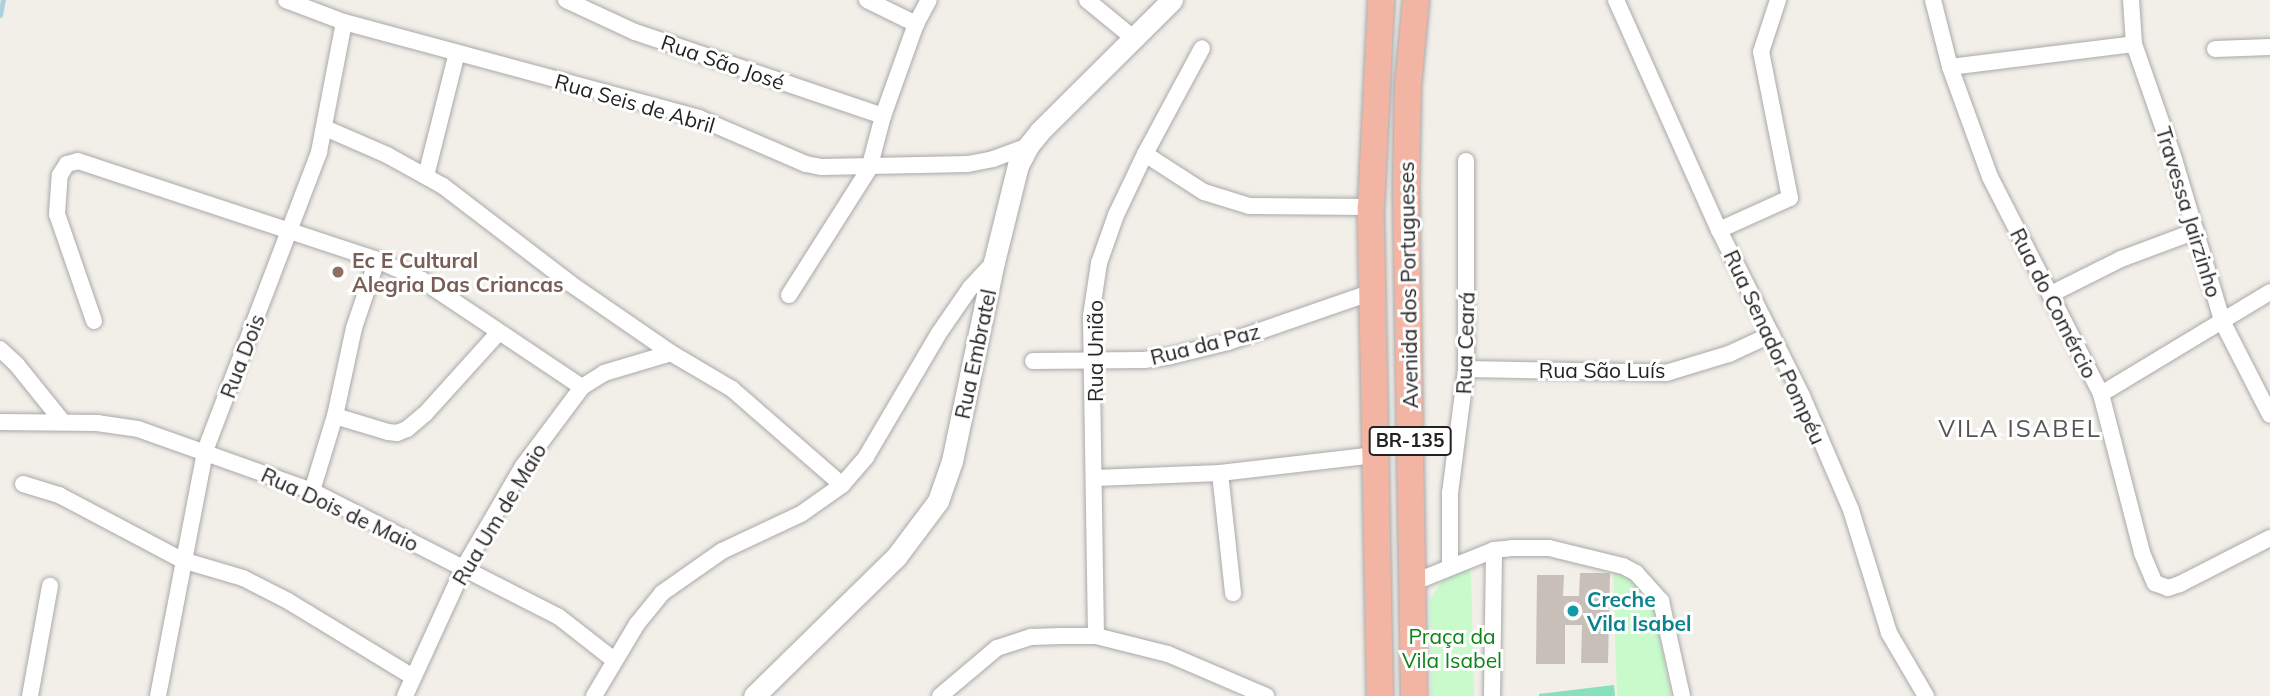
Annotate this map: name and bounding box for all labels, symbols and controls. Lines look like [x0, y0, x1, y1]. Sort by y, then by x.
street label: Rua São José [658, 29, 788, 95]
street label: Rua Seis de Abril [552, 68, 718, 138]
street label: Travessa Jairzinho [2151, 124, 2227, 300]
street label: Avenida dos Portugueses [1393, 161, 1423, 409]
street label: Rua do Comércio [2005, 224, 2103, 382]
street label: Rua Senador Pompéu [1719, 246, 1831, 448]
place label: Ec E Cultural Alegria Das Criancas [352, 247, 563, 297]
marker: Ec E Cultural Alegria Das Criancas [330, 264, 346, 280]
street label: Rua Embratel [949, 287, 1001, 421]
street label: Rua Ceará [1451, 291, 1479, 395]
street label: Rua União [1082, 300, 1108, 402]
street label: Rua Dois [215, 310, 269, 402]
street label: Rua da Paz [1148, 318, 1262, 370]
street label: Rua São Luís [1539, 357, 1665, 383]
district label: VILA ISABEL [1940, 415, 2100, 443]
road number: BR-135 [1368, 426, 1452, 456]
street label: Rua Um de Maio [447, 438, 551, 590]
street label: Rua Dois de Maio [257, 462, 423, 556]
place label: Creche Vila Isabel [1587, 586, 1691, 636]
marker: Creche Vila Isabel [1565, 603, 1581, 619]
park label: Praça da Vila Isabel [1402, 623, 1502, 673]

